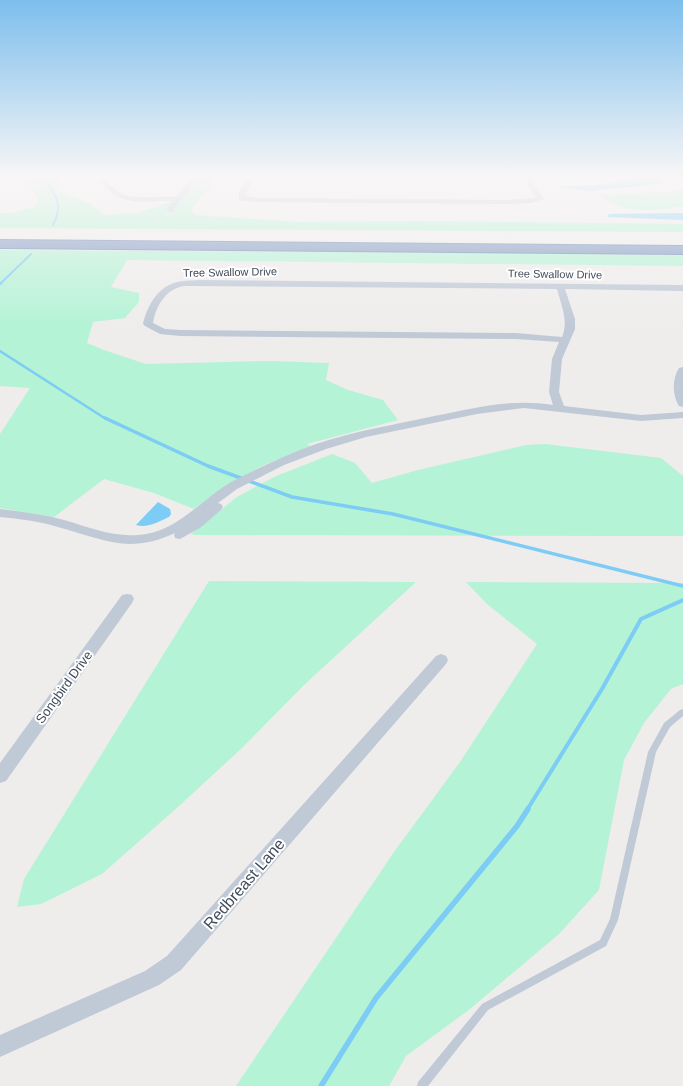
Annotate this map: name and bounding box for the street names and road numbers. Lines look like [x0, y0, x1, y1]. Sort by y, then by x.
street label: Tree Swallow Drive [183, 265, 277, 279]
street label: Tree Swallow Drive [508, 267, 602, 281]
street label: Songbird Drive [33, 648, 95, 726]
street label: Redbreast Lane [200, 835, 288, 933]

